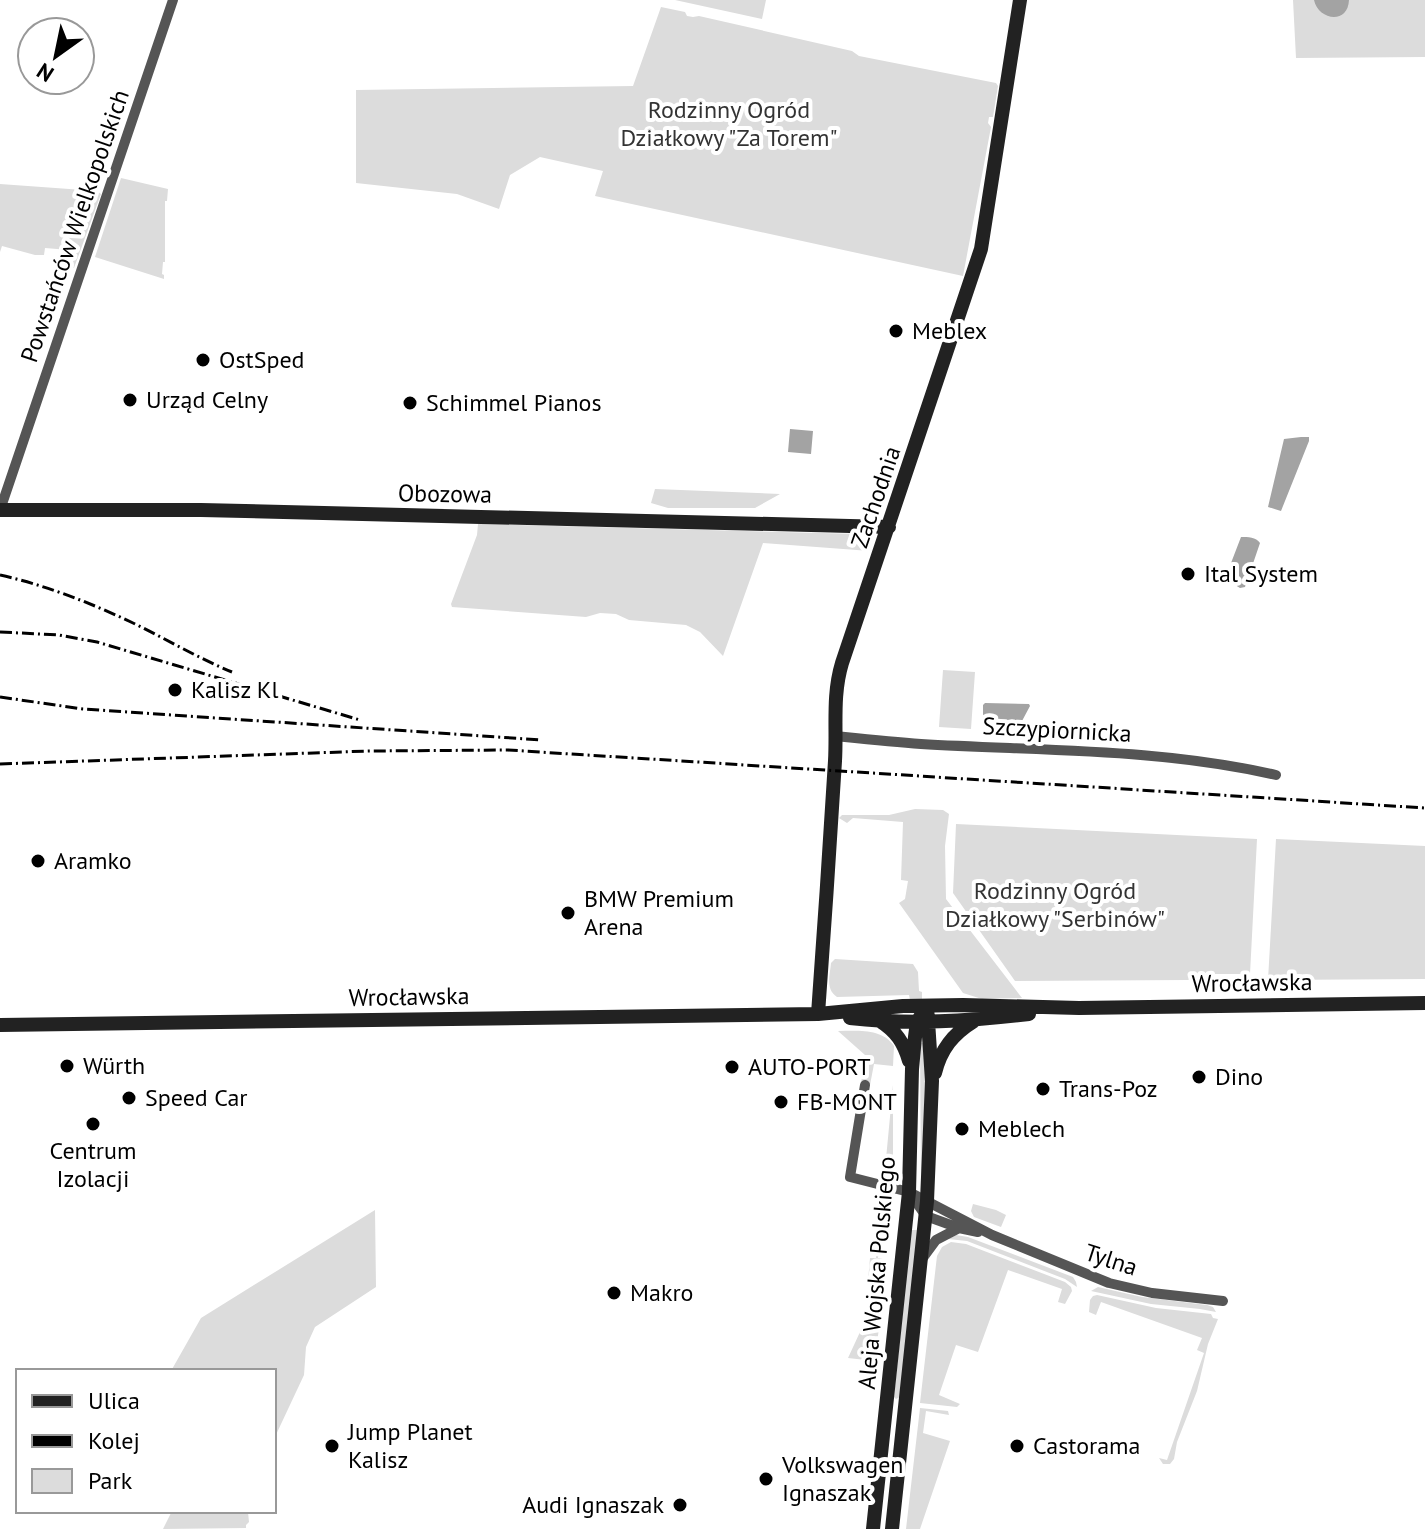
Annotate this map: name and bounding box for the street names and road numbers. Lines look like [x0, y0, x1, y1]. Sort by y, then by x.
street label: Powstańców Wielkopolskich [13, 85, 136, 366]
street label: Zachodnia [844, 442, 907, 552]
street label: Obozowa [398, 477, 492, 510]
street label: Szczypiornicka [982, 710, 1132, 749]
street label: Wrocławska [1191, 966, 1313, 999]
street label: Wrocławska [348, 980, 470, 1013]
street label: Aleja Wojska Polskiego [851, 1155, 902, 1391]
street label: Tylna [1081, 1237, 1141, 1283]

